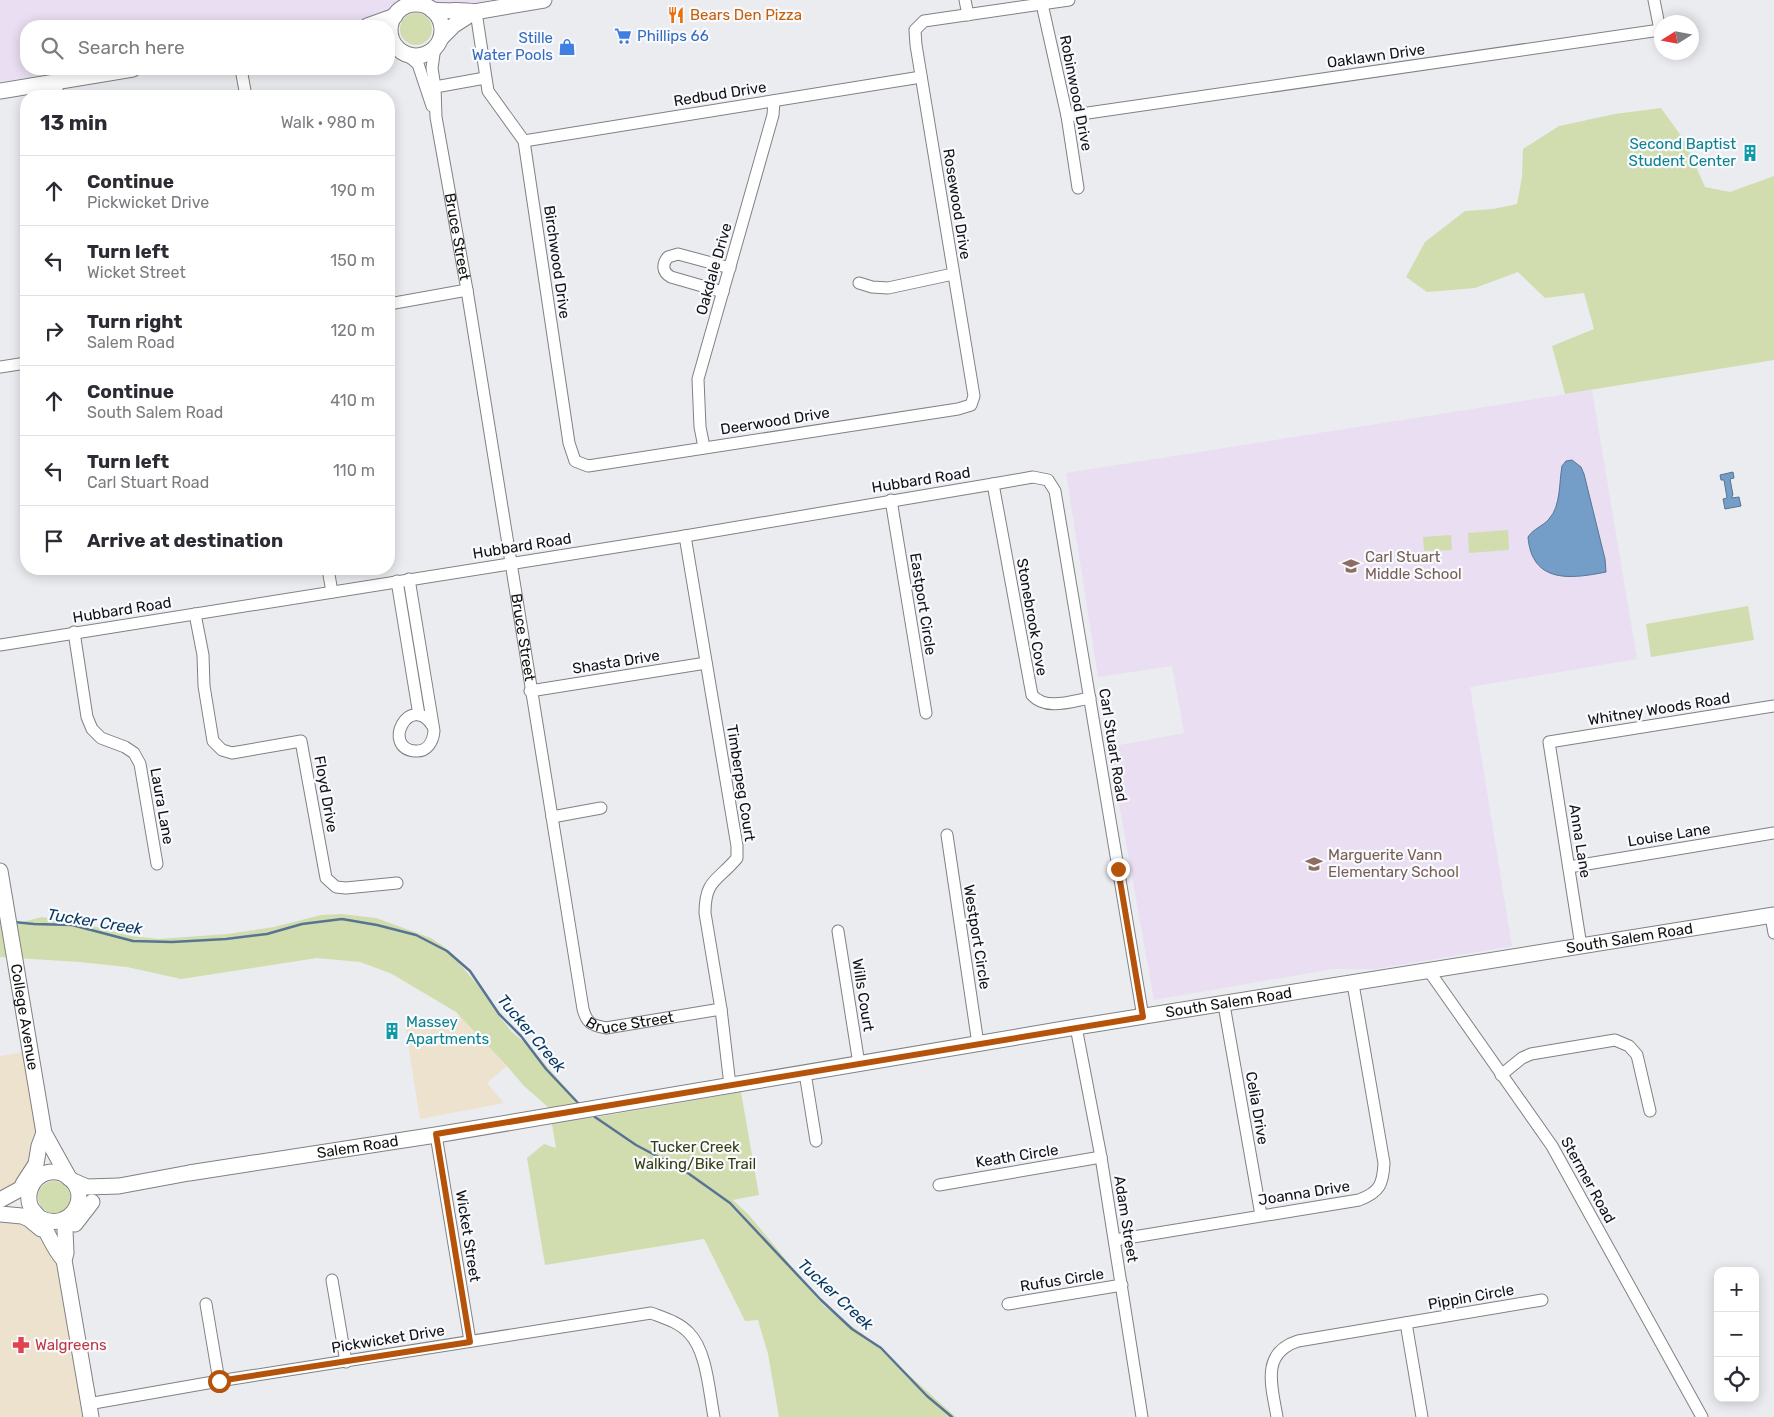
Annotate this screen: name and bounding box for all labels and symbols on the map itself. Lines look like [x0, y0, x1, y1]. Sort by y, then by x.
restaurant icon: Bears Den Pizza [666, 5, 686, 25]
place label: Bears Den Pizza [690, 6, 802, 24]
north arrow [1654, 15, 1699, 60]
supermarket icon: Phillips 66 [613, 26, 633, 46]
place label: Phillips 66 [637, 27, 709, 45]
place label: Stille Water Pools [472, 29, 553, 64]
street label: Robinwood Drive [1056, 34, 1096, 152]
shop icon: Stille Water Pools [557, 37, 577, 57]
street label: Oaklawn Drive [1326, 40, 1426, 72]
street label: Redbud Drive [672, 78, 768, 110]
place label: Second Baptist Student Center [1629, 135, 1736, 170]
building icon: Second Baptist Student Center [1740, 143, 1760, 163]
street label: Rosewood Drive [939, 147, 975, 261]
street label: Bruce Street [441, 191, 474, 282]
street label: Birchwood Drive [540, 204, 574, 320]
street label: Oakdale Drive [692, 221, 736, 317]
street label: Deerwood Drive [719, 403, 831, 439]
street label: Hubbard Road [870, 463, 972, 497]
street label: Hubbard Road [471, 529, 573, 563]
place label: Carl Stuart Middle School [1365, 548, 1462, 583]
street label: Eastport Circle [906, 552, 940, 656]
school or university icon: Carl Stuart Middle School [1341, 556, 1361, 576]
street label: Stonebrook Cove [1013, 557, 1051, 677]
street label: Bruce Street [507, 592, 539, 683]
street label: Hubbard Road [71, 593, 173, 627]
street label: Shasta Drive [571, 646, 661, 678]
street label: Carl Stuart Road [1095, 687, 1131, 803]
street label: Whitney Woods Road [1587, 689, 1731, 729]
street label: Timberpeg Court [723, 723, 759, 843]
street label: Floyd Drive [310, 754, 342, 834]
street label: Laura Lane [146, 766, 178, 846]
street label: Anna Lane [1565, 803, 1595, 879]
street label: Louise Lane [1626, 820, 1712, 850]
place label: Marguerite Vann Elementary School [1328, 846, 1459, 881]
school or university icon: Marguerite Vann Elementary School [1304, 854, 1324, 874]
route end [1107, 858, 1130, 881]
street label: Westport Circle [960, 883, 994, 991]
water label: Tucker Creek [46, 905, 145, 938]
street label: South Salem Road [1565, 919, 1694, 957]
street label: Wills Court [848, 957, 878, 1033]
street label: College Avenue [7, 962, 42, 1071]
street label: South Salem Road [1164, 983, 1293, 1022]
water label: Tucker Creek [493, 990, 570, 1077]
street label: Bruce Street [582, 1008, 675, 1038]
place label: Massey Apartments [406, 1013, 489, 1048]
building icon: Massey Apartments [382, 1021, 402, 1041]
street label: Celia Drive [1242, 1070, 1272, 1146]
street label: Salem Road [316, 1132, 400, 1162]
street label: Stermer Road [1557, 1134, 1619, 1226]
park label: Tucker Creek Walking/Bike Trail [634, 1138, 756, 1173]
street label: Keath Circle [974, 1141, 1060, 1171]
street label: Adam Street [1110, 1174, 1142, 1264]
street label: Joanna Drive [1257, 1177, 1351, 1209]
street label: Wicket Street [452, 1189, 484, 1283]
water label: Tucker Creek [794, 1255, 878, 1335]
street label: Rufus Circle [1019, 1265, 1105, 1295]
street label: Pippin Circle [1427, 1281, 1515, 1313]
street label: Pickwicket Drive [330, 1321, 446, 1357]
pharmacy icon: Walgreens [11, 1335, 31, 1355]
place label: Walgreens [35, 1336, 107, 1354]
route start [208, 1370, 231, 1393]

